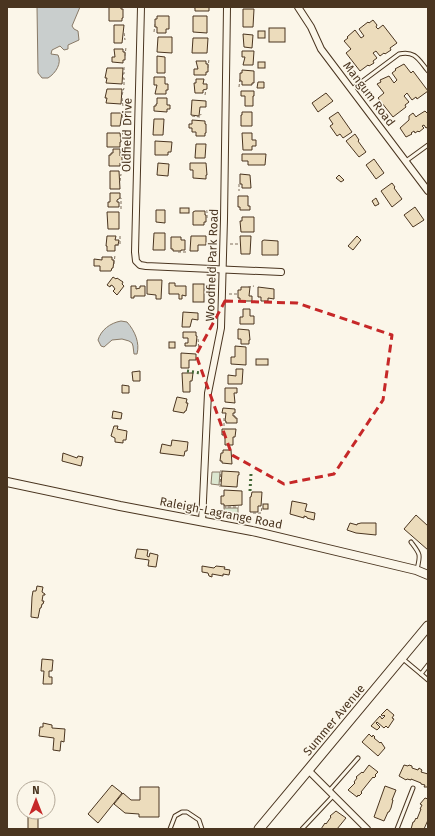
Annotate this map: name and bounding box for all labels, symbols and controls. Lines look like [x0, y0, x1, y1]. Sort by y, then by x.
street label: Mangum Road [340, 59, 398, 129]
street label: Oldfield Drive [119, 98, 135, 172]
street label: Woodfield Park Road [203, 208, 221, 322]
street label: Raleigh-Lagrange Road [158, 494, 284, 532]
street label: Summer Avenue [300, 682, 368, 758]
north arrow [16, 780, 56, 820]
text: N [32, 784, 40, 797]

